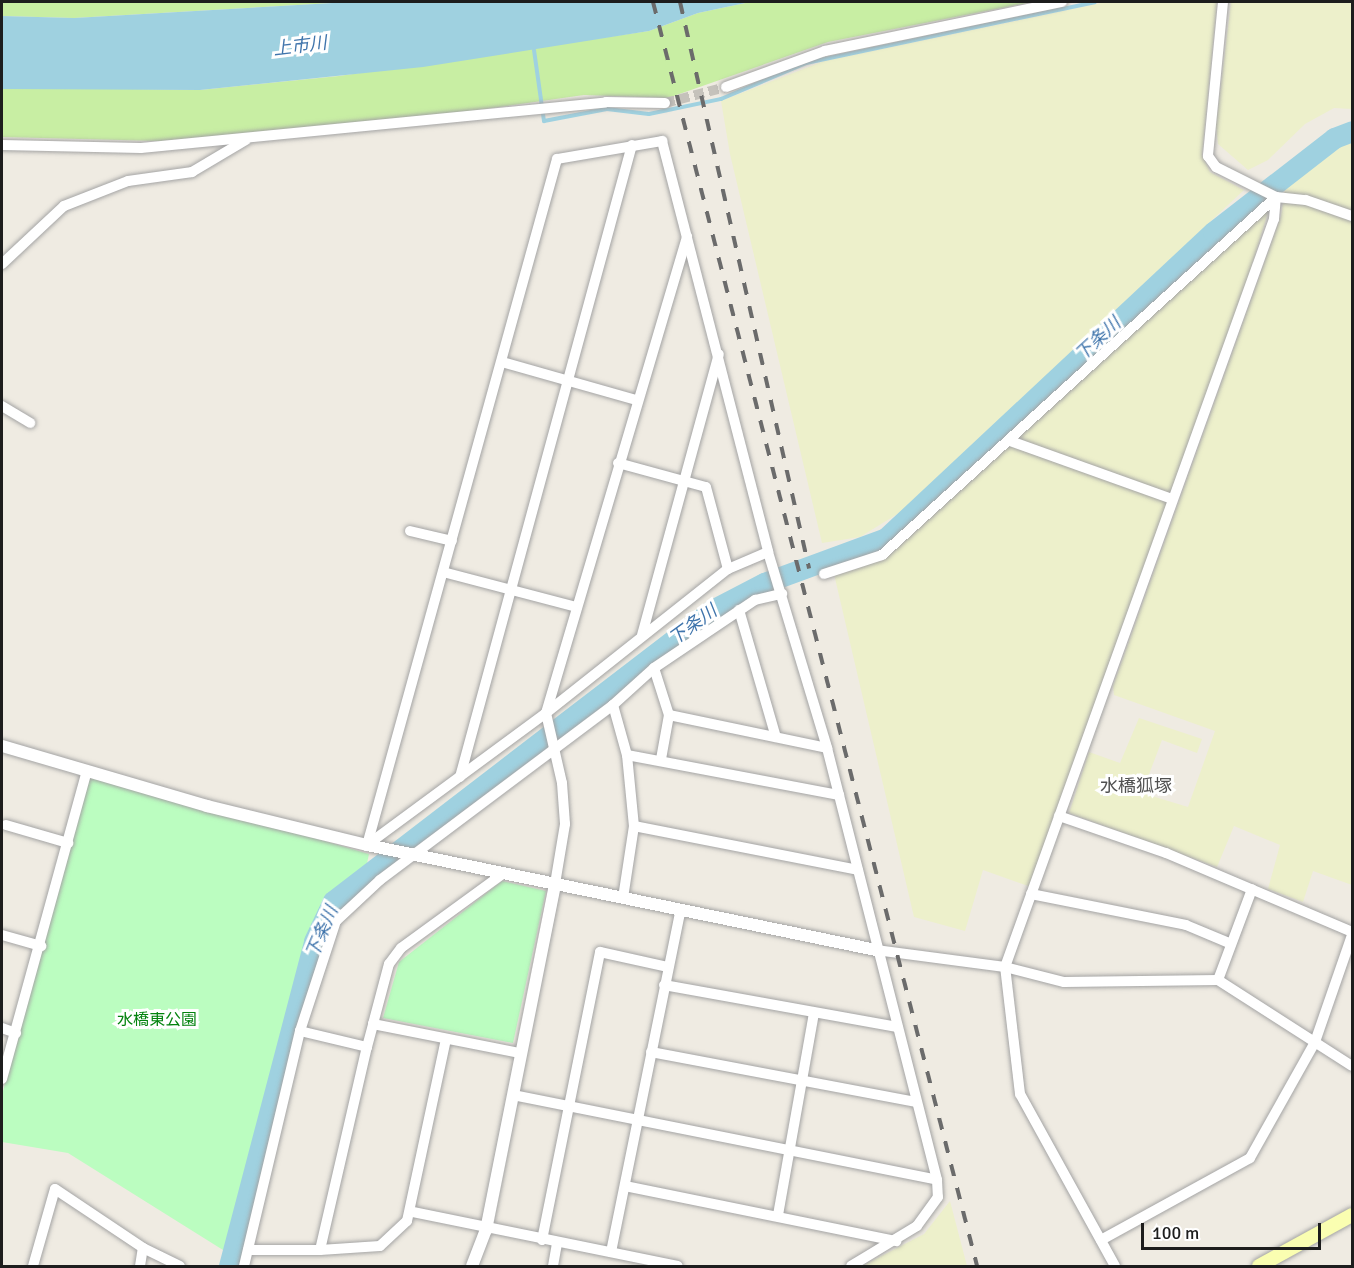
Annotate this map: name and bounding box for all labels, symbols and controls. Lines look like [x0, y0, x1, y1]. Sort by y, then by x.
water label: 上市川 [272, 32, 328, 60]
water label: 下条川 [1071, 313, 1125, 365]
water label: 下条川 [665, 600, 721, 650]
district label: 水橋狐塚 [1100, 775, 1172, 797]
water label: 下条川 [302, 903, 342, 961]
park label: 水橋東公園 [117, 1010, 197, 1030]
scale bar [1144, 1211, 1324, 1249]
text: 100 m [1152, 1222, 1199, 1244]

